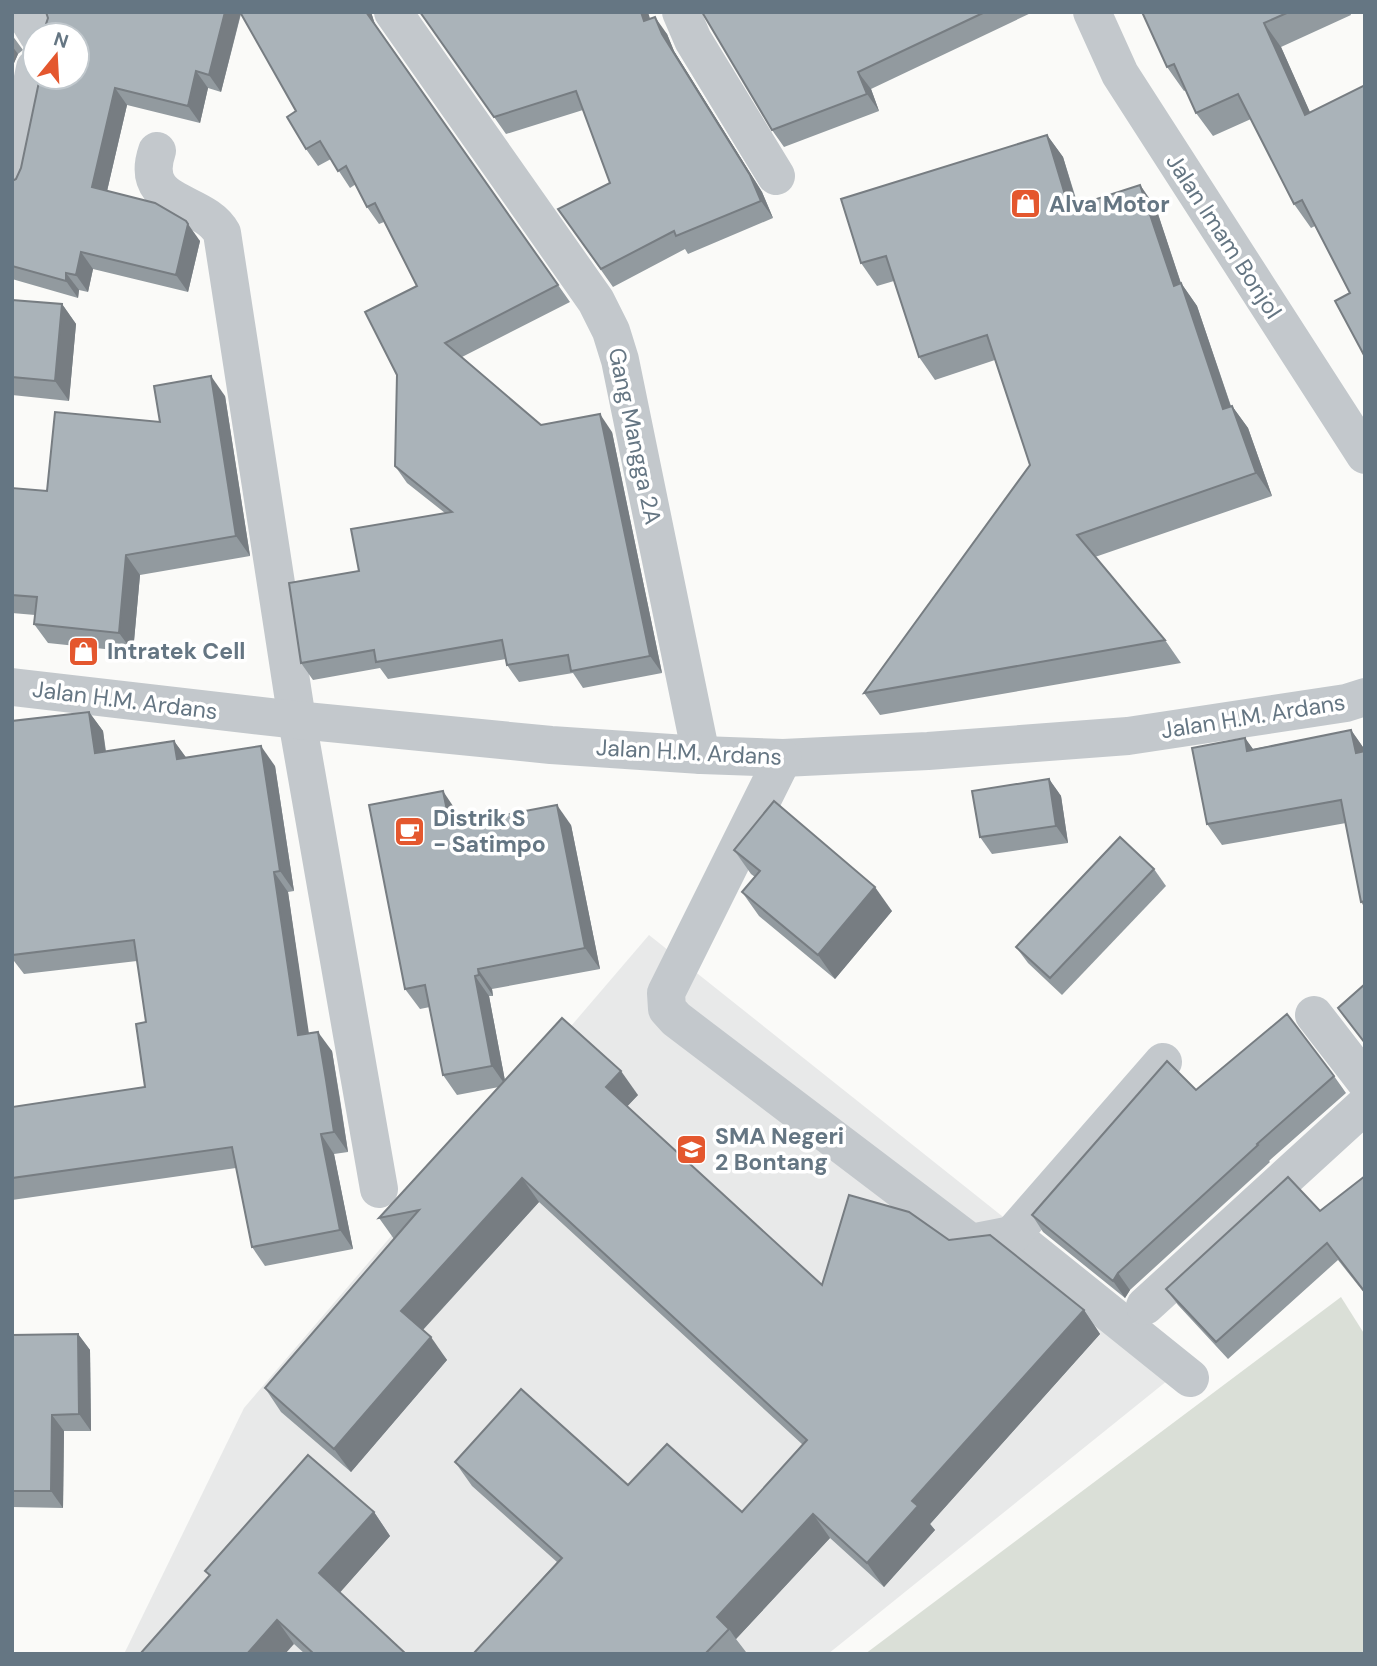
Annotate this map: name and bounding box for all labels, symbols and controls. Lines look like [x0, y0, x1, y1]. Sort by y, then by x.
north arrow [21, 21, 91, 91]
text: N [51, 26, 72, 54]
street label: Jalan Imam Bonjol [1159, 148, 1289, 324]
shop icon: Alva Motor [1009, 187, 1043, 221]
place label: Alva Motor [1049, 189, 1170, 219]
street label: Gang Mangga 2A [602, 345, 668, 527]
shop icon: Intratek Cell [67, 634, 101, 668]
place label: Intratek Cell [107, 636, 245, 666]
street label: Jalan H.M. Ardans [31, 674, 219, 726]
street label: Jalan H.M. Ardans [1159, 687, 1347, 745]
street label: Jalan H.M. Ardans [595, 732, 783, 772]
place label: Distrik S - Satimpo [433, 803, 546, 859]
cafe icon: Distrik S - Satimpo [393, 814, 427, 848]
place label: SMA Negeri 2 Bontang [715, 1121, 844, 1177]
school or university icon: SMA Negeri 2 Bontang [675, 1132, 709, 1166]

